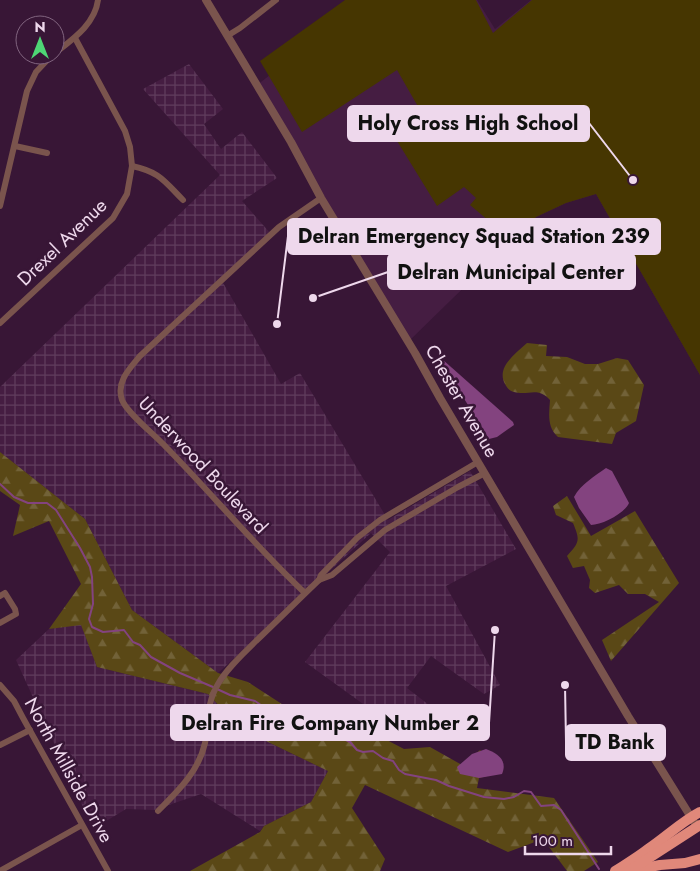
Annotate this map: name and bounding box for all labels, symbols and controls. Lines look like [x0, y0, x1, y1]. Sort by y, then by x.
north arrow [15, 15, 65, 65]
text: N [34, 17, 46, 37]
callout: Holy Cross High School [348, 106, 589, 141]
text: Holy Cross High School [358, 109, 578, 138]
street label: Drexel Avenue [11, 192, 113, 292]
callout: Delran Emergency Squad Station 239 [288, 219, 660, 254]
text: Delran Emergency Squad Station 239 [298, 222, 650, 251]
callout: Delran Municipal Center [388, 254, 635, 289]
text: Delran Municipal Center [397, 258, 625, 287]
street label: Chester Avenue [419, 340, 505, 463]
street label: Underwood Boulevard [132, 390, 274, 540]
street label: North Millside Drive [18, 693, 120, 848]
callout: Delran Fire Company Number 2 [171, 705, 489, 740]
text: Delran Fire Company Number 2 [181, 709, 479, 738]
callout: TD Bank [566, 725, 665, 760]
text: TD Bank [576, 728, 655, 757]
scale bar [525, 824, 611, 856]
text: 100 m [532, 830, 573, 852]

